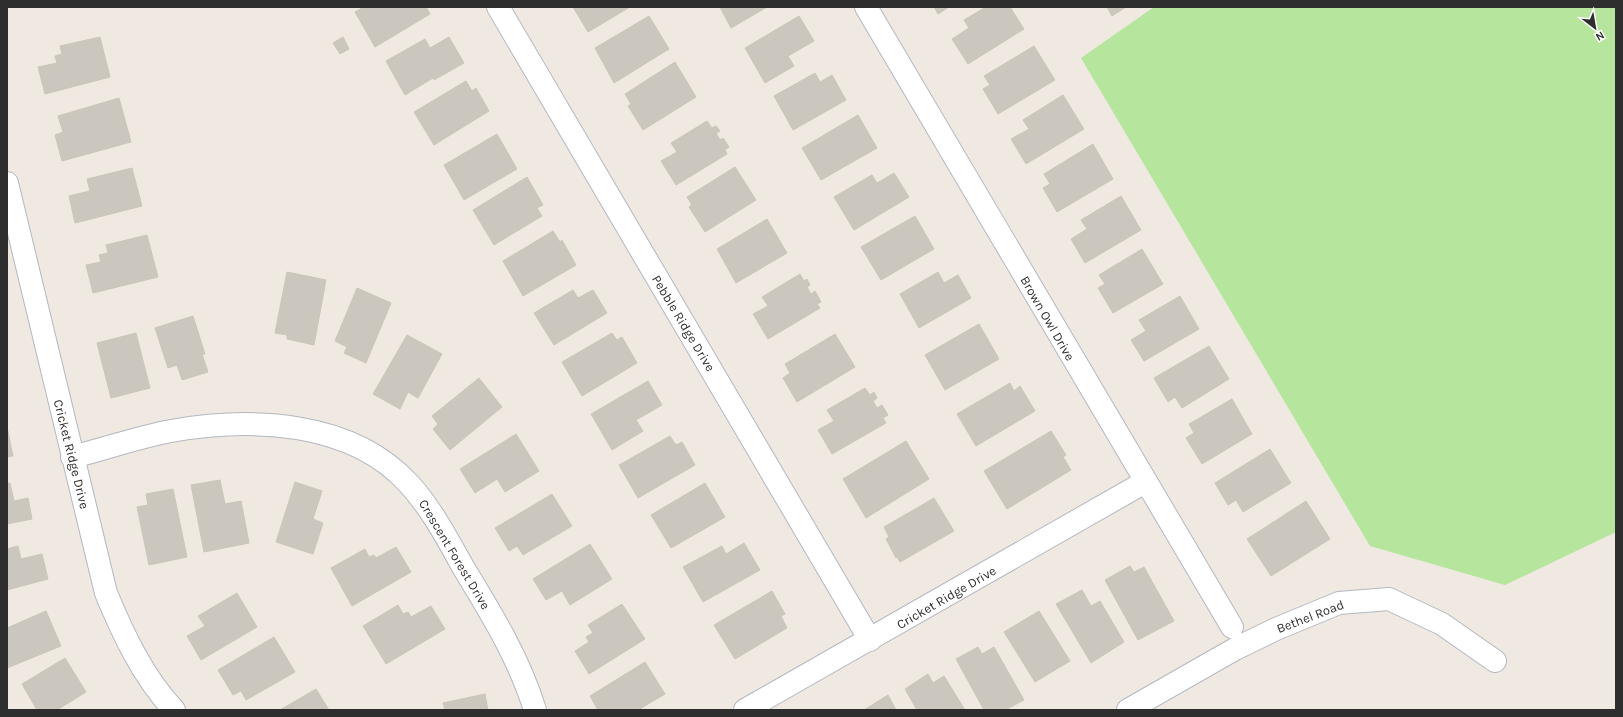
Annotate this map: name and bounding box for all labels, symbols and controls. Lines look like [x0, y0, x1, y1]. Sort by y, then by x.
north arrow [1575, 8, 1615, 48]
text: N [1593, 29, 1607, 44]
street label: Pebble Ridge Drive [649, 272, 718, 374]
street label: Brown Owl Drive [1017, 273, 1078, 363]
street label: Cricket Ridge Drive [51, 398, 92, 511]
street label: Crescent Forest Drive [416, 497, 493, 612]
street label: Cricket Ridge Drive [894, 563, 999, 632]
street label: Bethel Road [1274, 597, 1346, 636]

